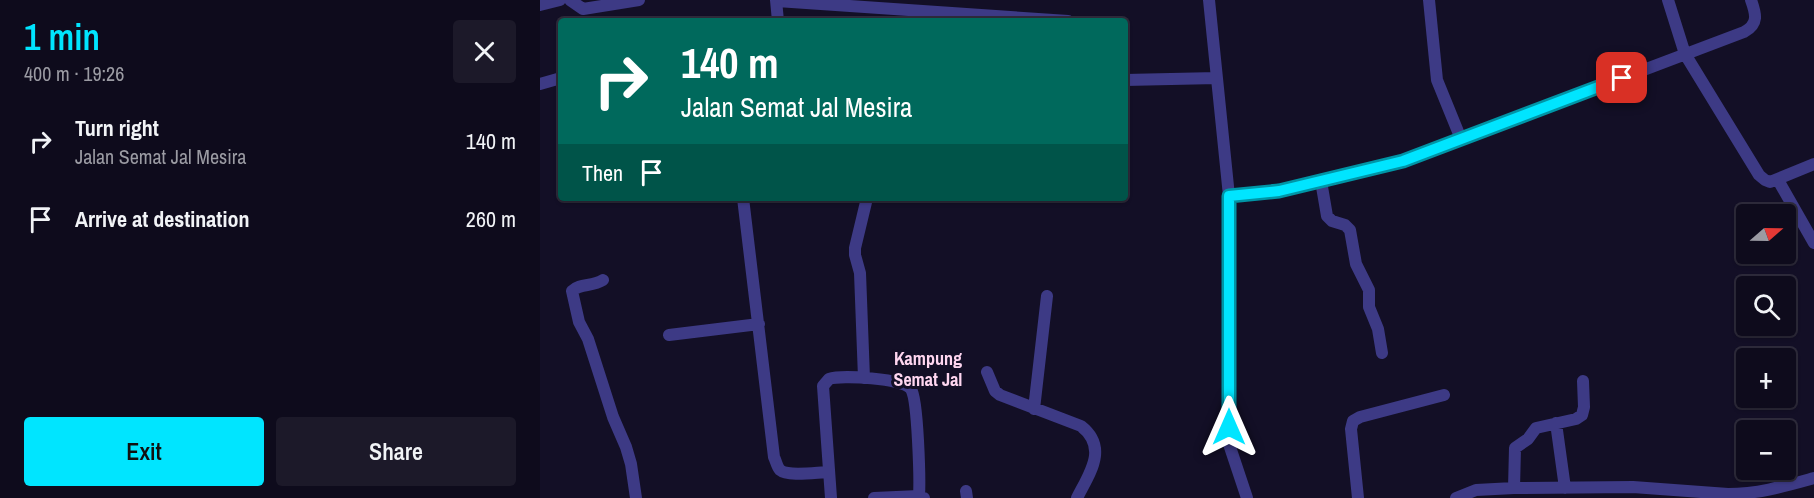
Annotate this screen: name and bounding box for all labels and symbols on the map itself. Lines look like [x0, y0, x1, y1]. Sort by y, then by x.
pin [1596, 52, 1647, 103]
north arrow [1736, 204, 1796, 264]
district label: Kampung Semat Jal [894, 346, 962, 392]
position arrow [1197, 395, 1261, 459]

